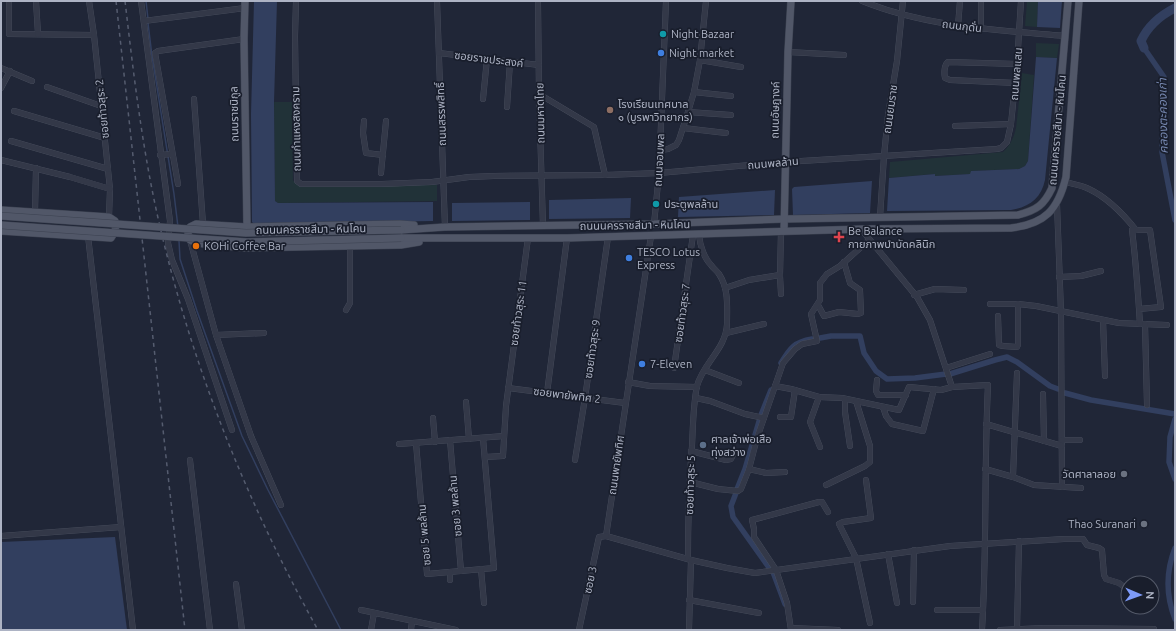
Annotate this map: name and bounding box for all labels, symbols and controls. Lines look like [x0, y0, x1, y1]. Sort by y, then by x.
street label: ถนนกุดั่น [941, 16, 983, 35]
place label: Night Bazaar [671, 28, 735, 40]
marker: Night Bazaar [658, 29, 668, 39]
place label: Night market [669, 47, 735, 59]
street label: ถนนพลแสน [1008, 47, 1024, 101]
marker: Night market [656, 48, 666, 58]
street label: ซอยราชประสงค์ [454, 49, 524, 69]
street label: ถนนนครราชสีมา - หินโคน [1046, 74, 1068, 186]
water label: คลองตะคองเก่า [1155, 77, 1170, 154]
street label: ซอยท้าวสุระ 2 [93, 79, 112, 139]
street label: ถนนอัษฎางค์ [769, 81, 781, 139]
street label: ถนนสรรพสิทธิ์ [434, 82, 448, 146]
street label: ถนนมหาดไทย [533, 82, 547, 144]
street label: ถนนยมราช [881, 84, 899, 134]
street label: ถนนราชนิกูล [228, 86, 241, 142]
street label: ถนนกำแหงสงคราม [289, 86, 303, 172]
place label: โรงเรียนเทศบาล ๑ (บูรพาวิทยากร) [618, 98, 693, 124]
marker: โรงเรียนเทศบาล ๑ (บูรพาวิทยากร) [605, 105, 615, 115]
street label: ถนนจอมพล [652, 133, 666, 187]
street label: ถนนพลล้าน [747, 155, 799, 171]
place label: ประตูพลล้าน [664, 198, 718, 211]
marker: ประตูพลล้าน [651, 199, 661, 209]
street label: ถนนนครราชสีมา - หินโคน [580, 218, 690, 232]
street label: ถนนนครราชสีมา - หินโคน [256, 222, 366, 236]
place label: Be Balance กายภาพบำบัดคลินิก [848, 225, 935, 250]
marker: Be Balance กายภาพบำบัดคลินิก [833, 231, 845, 243]
place label: KOHi Coffee Bar [204, 240, 286, 252]
marker: KOHi Coffee Bar [191, 241, 201, 251]
place label: TESCO Lotus Express [637, 246, 700, 271]
marker: TESCO Lotus Express [624, 253, 634, 263]
street label: ซอยท้าวสุระ 11 [507, 280, 530, 347]
street label: ซอยท้าวสุระ 7 [672, 283, 693, 344]
street label: ซอยท้าวสุระ 9 [582, 319, 603, 380]
place label: 7-Eleven [650, 358, 692, 370]
marker: 7-Eleven [637, 359, 647, 369]
street label: ซอยพายัพทิศ 2 [533, 385, 601, 405]
place label: ศาลเจ้าพ่อเสือ ทุ่งสว่าง [711, 433, 772, 459]
street label: ถนนพายัพทิศ [606, 434, 626, 496]
marker: ศาลเจ้าพ่อเสือ ทุ่งสว่าง [698, 440, 708, 450]
street label: ซอยท้าวสุระ 5 [683, 455, 698, 515]
place label: วัดศาลาลอย [1063, 468, 1116, 480]
marker: วัดศาลาลอย [1119, 469, 1129, 479]
street label: ซอย 3 พลล้าน [446, 475, 464, 537]
street label: ซอย 5 พลล้าน [415, 504, 433, 566]
place label: Thao Suranari [1068, 518, 1136, 530]
marker: Thao Suranari [1139, 519, 1149, 529]
street label: ซอย 3 [581, 565, 599, 595]
north arrow [1120, 575, 1160, 615]
text: N [1144, 591, 1156, 600]

